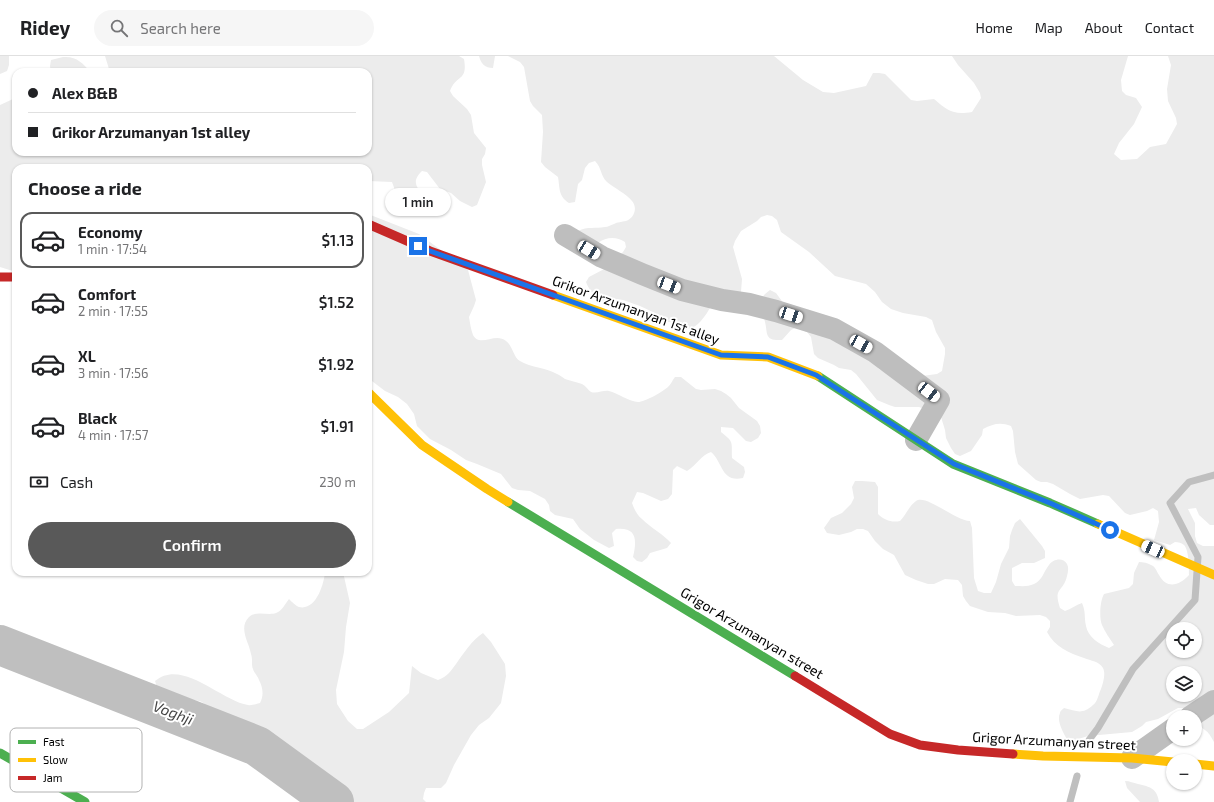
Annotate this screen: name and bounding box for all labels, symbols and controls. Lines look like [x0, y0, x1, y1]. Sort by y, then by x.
search box [94, 10, 374, 46]
text: Ridey [20, 16, 70, 39]
icon: search [108, 17, 130, 39]
text: Search here [140, 19, 221, 37]
text: Home [976, 19, 1013, 36]
text: Map [1035, 19, 1063, 36]
text: About [1085, 19, 1123, 36]
text: Contact [1145, 19, 1194, 36]
text: Alex B&B [52, 84, 118, 102]
text: Grikor Arzumanyan 1st alley [52, 123, 250, 141]
text: Choose a ride [28, 177, 142, 199]
callout: 1 min [385, 188, 451, 216]
text: 1 min [403, 194, 433, 210]
icon: car [30, 222, 66, 258]
text: Economy [78, 223, 143, 241]
text: $1.13 [322, 231, 354, 249]
route end [409, 237, 427, 255]
car [576, 239, 602, 261]
text: 1 min · 17:54 [78, 241, 147, 257]
street label: Grikor Arzumanyan 1st alley [550, 271, 723, 348]
car [656, 275, 682, 295]
icon: car [30, 284, 66, 320]
text: Comfort [78, 285, 136, 303]
text: $1.52 [319, 293, 354, 311]
text: 2 min · 17:55 [78, 303, 148, 319]
car [778, 306, 804, 324]
car [848, 333, 874, 355]
icon: car [30, 346, 66, 382]
text: XL [78, 347, 96, 365]
text: $1.92 [318, 355, 354, 373]
text: 3 min · 17:56 [78, 365, 148, 381]
car [916, 380, 942, 404]
icon: car [30, 408, 66, 444]
text: Black [78, 409, 117, 427]
text: $1.91 [321, 417, 354, 435]
text: 4 min · 17:57 [78, 427, 148, 443]
icon: cash [28, 471, 50, 493]
text: Cash [60, 473, 93, 491]
text: 230 m [319, 474, 356, 490]
route start [1101, 521, 1119, 539]
button: Confirm [28, 522, 356, 568]
car [1140, 539, 1166, 559]
street label: Grigor Arzumanyan street [678, 583, 827, 682]
map controls [1166, 622, 1202, 790]
button: locate [1166, 622, 1202, 658]
button: layers [1166, 666, 1202, 702]
water label: Voghji [150, 696, 196, 729]
button: + [1166, 710, 1202, 746]
legend [10, 728, 142, 792]
street label: Grigor Arzumanyan street [972, 728, 1136, 753]
text: Fast [43, 735, 65, 748]
text: Slow [43, 753, 68, 766]
button: − [1166, 754, 1202, 790]
text: Jam [43, 771, 62, 784]

